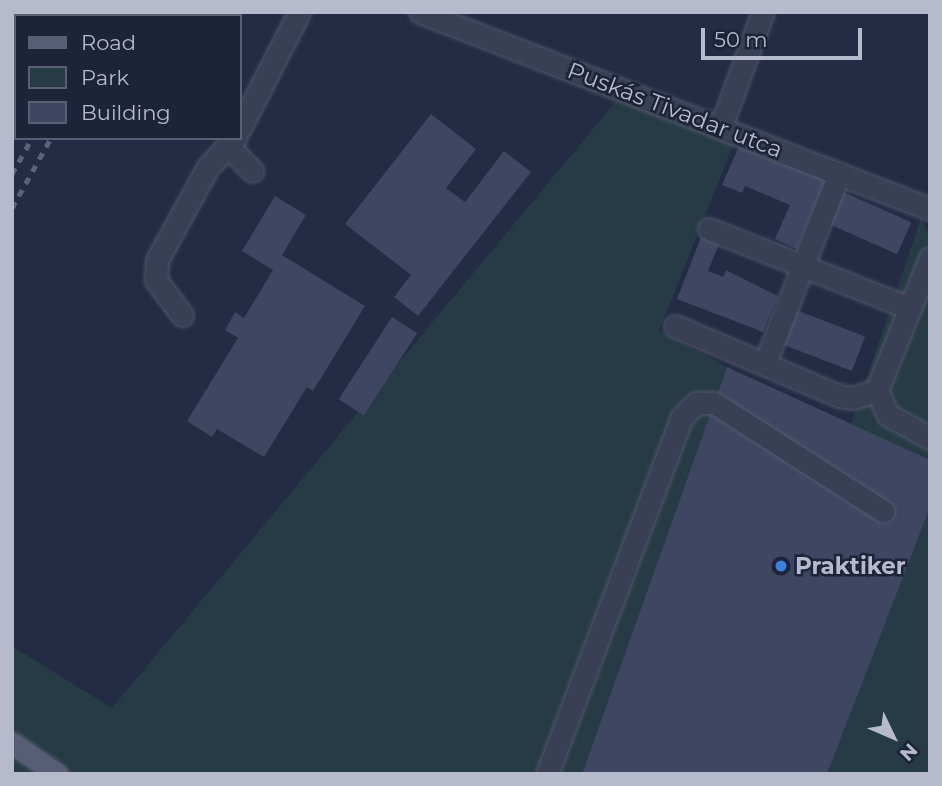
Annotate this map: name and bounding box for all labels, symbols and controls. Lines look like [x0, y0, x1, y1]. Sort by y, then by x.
legend [14, 14, 242, 140]
scale bar [704, 14, 865, 58]
text: 50 m [714, 27, 768, 52]
text: Road [81, 30, 136, 55]
street label: Puskás Tivadar utca [564, 56, 786, 164]
text: Park [81, 65, 129, 90]
text: Building [81, 100, 171, 125]
place label: Praktiker [795, 552, 906, 580]
marker: Praktiker [773, 558, 789, 574]
north arrow [858, 702, 928, 772]
text: N [895, 738, 922, 765]

